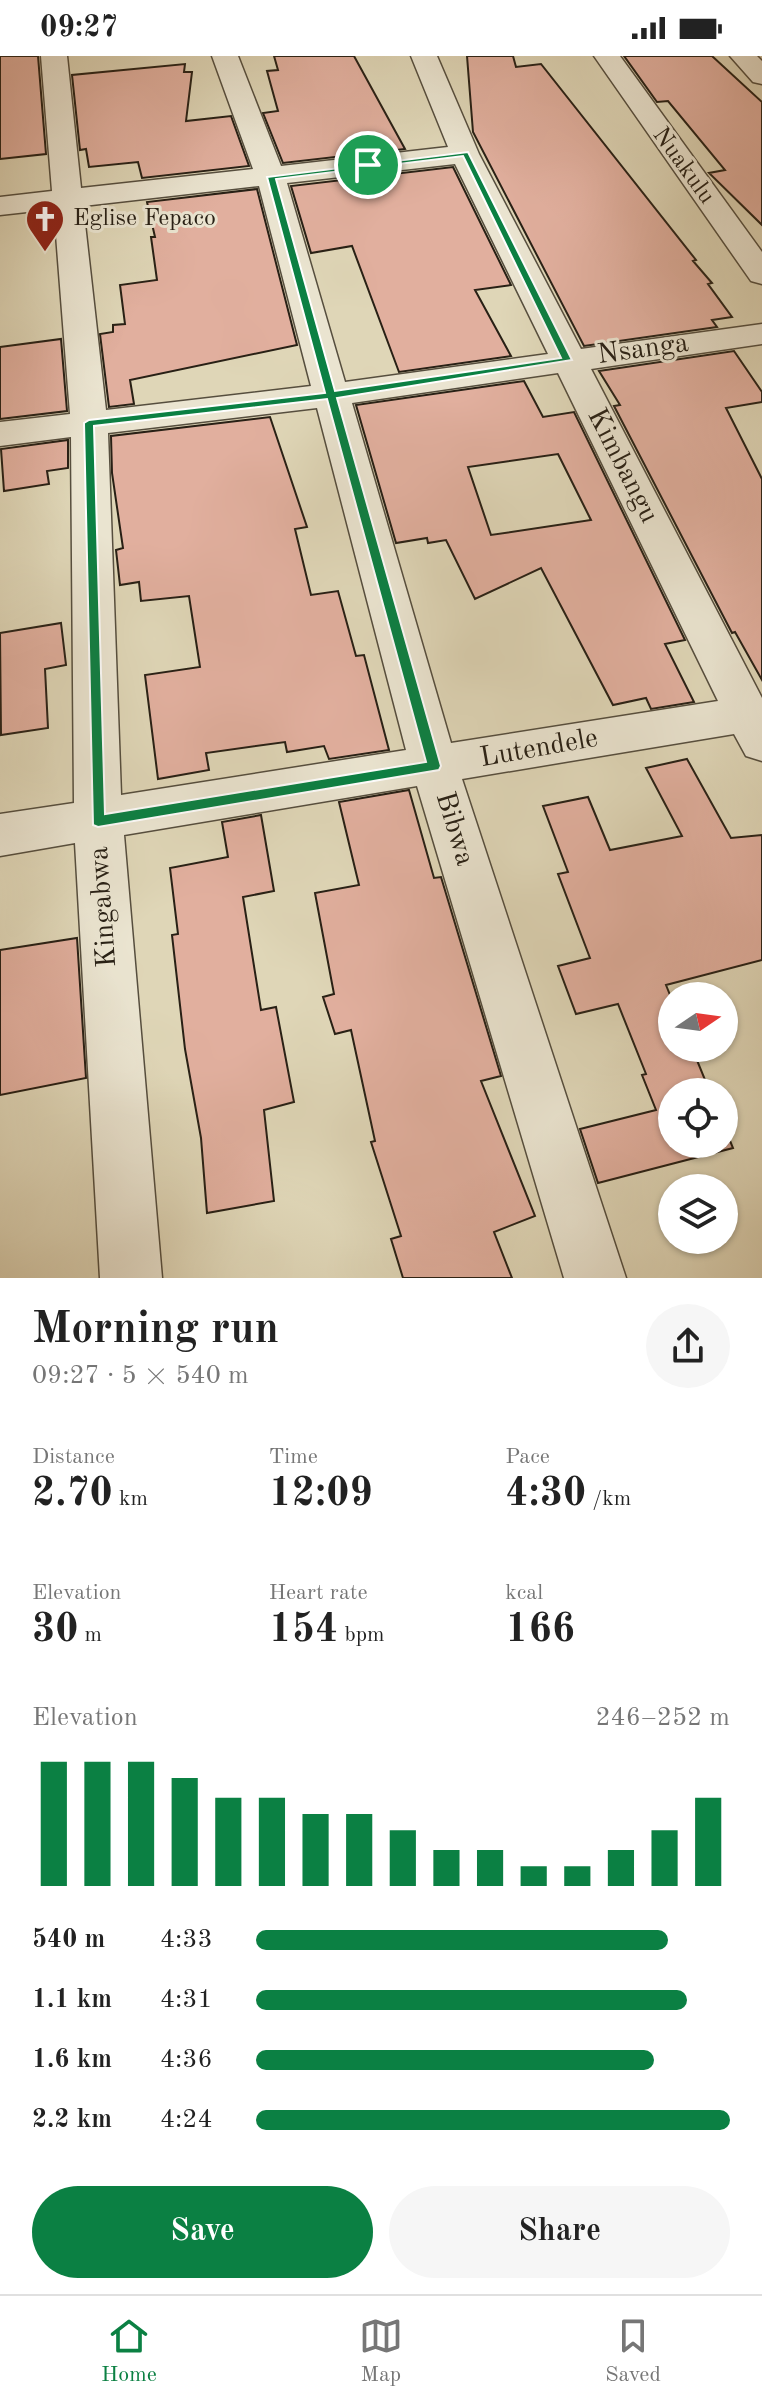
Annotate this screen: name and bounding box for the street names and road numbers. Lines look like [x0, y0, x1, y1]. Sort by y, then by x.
street label: Nuakulu [648, 123, 719, 209]
street label: Nsanga [596, 330, 690, 370]
street label: Kimbangu [581, 404, 663, 528]
street label: Lutendele [478, 725, 600, 773]
street label: Bibwa [430, 789, 478, 869]
street label: Kingabwa [86, 845, 122, 969]

